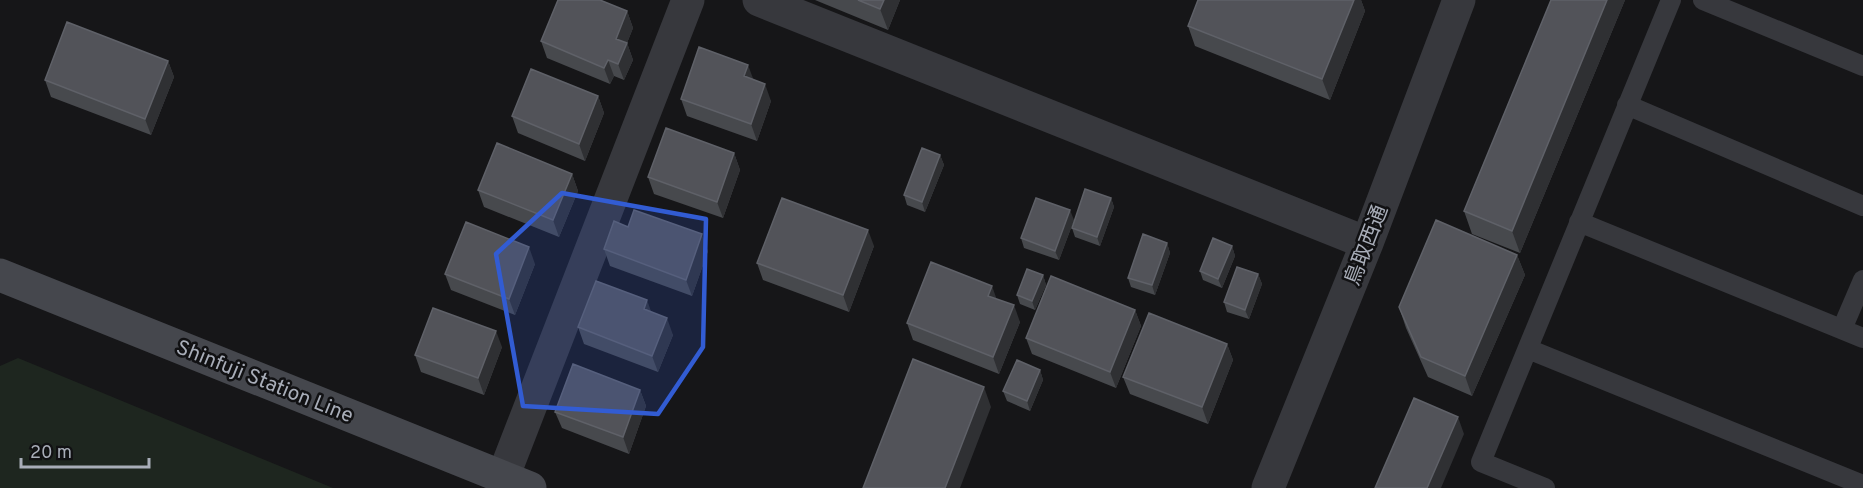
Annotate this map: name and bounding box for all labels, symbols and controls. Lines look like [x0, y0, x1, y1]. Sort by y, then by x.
street label: 鳥取西通 [1340, 201, 1395, 290]
street label: Shinfuji Station Line [172, 335, 357, 430]
scale bar [21, 431, 148, 469]
text: 20 m [30, 442, 72, 465]

